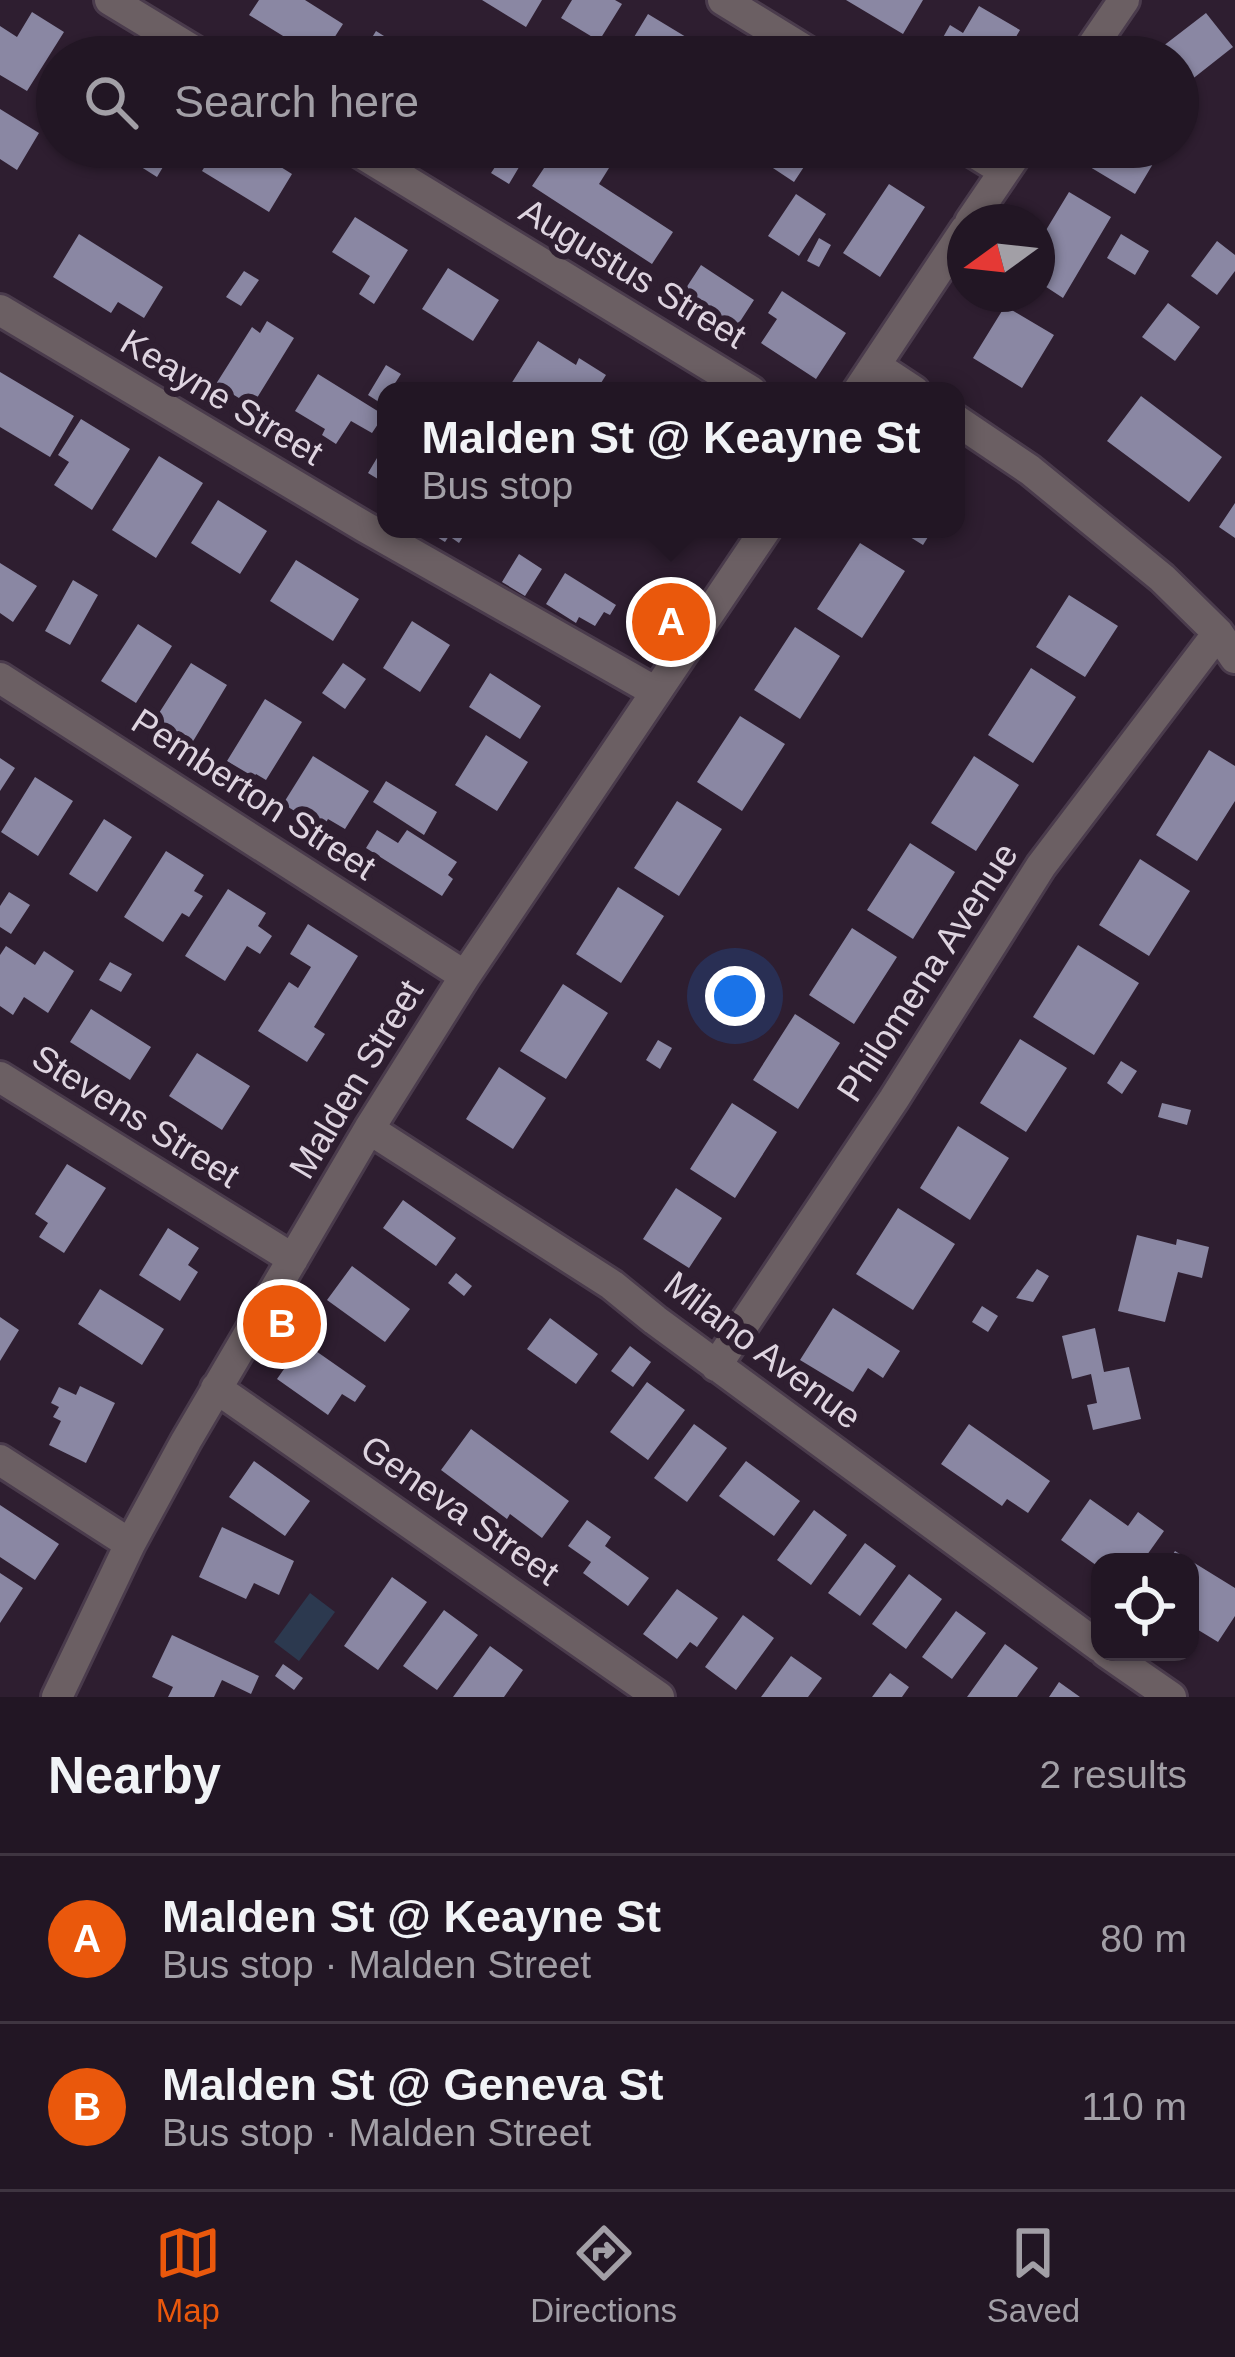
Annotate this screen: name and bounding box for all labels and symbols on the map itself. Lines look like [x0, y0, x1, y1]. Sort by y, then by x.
street label: Augustus Street [513, 189, 753, 357]
north arrow [947, 204, 1055, 312]
street label: Keayne Street [114, 321, 330, 473]
pin: A [632, 577, 710, 667]
street label: Pemberton Street [125, 700, 383, 888]
street label: Philomena Avenue [828, 835, 1026, 1109]
your location [705, 966, 765, 1026]
street label: Malden Street [281, 972, 431, 1186]
street label: Stevens Street [25, 1036, 247, 1196]
street label: Milano Avenue [657, 1263, 869, 1437]
pin: B [243, 1279, 321, 1369]
street label: Geneva Street [353, 1427, 567, 1593]

